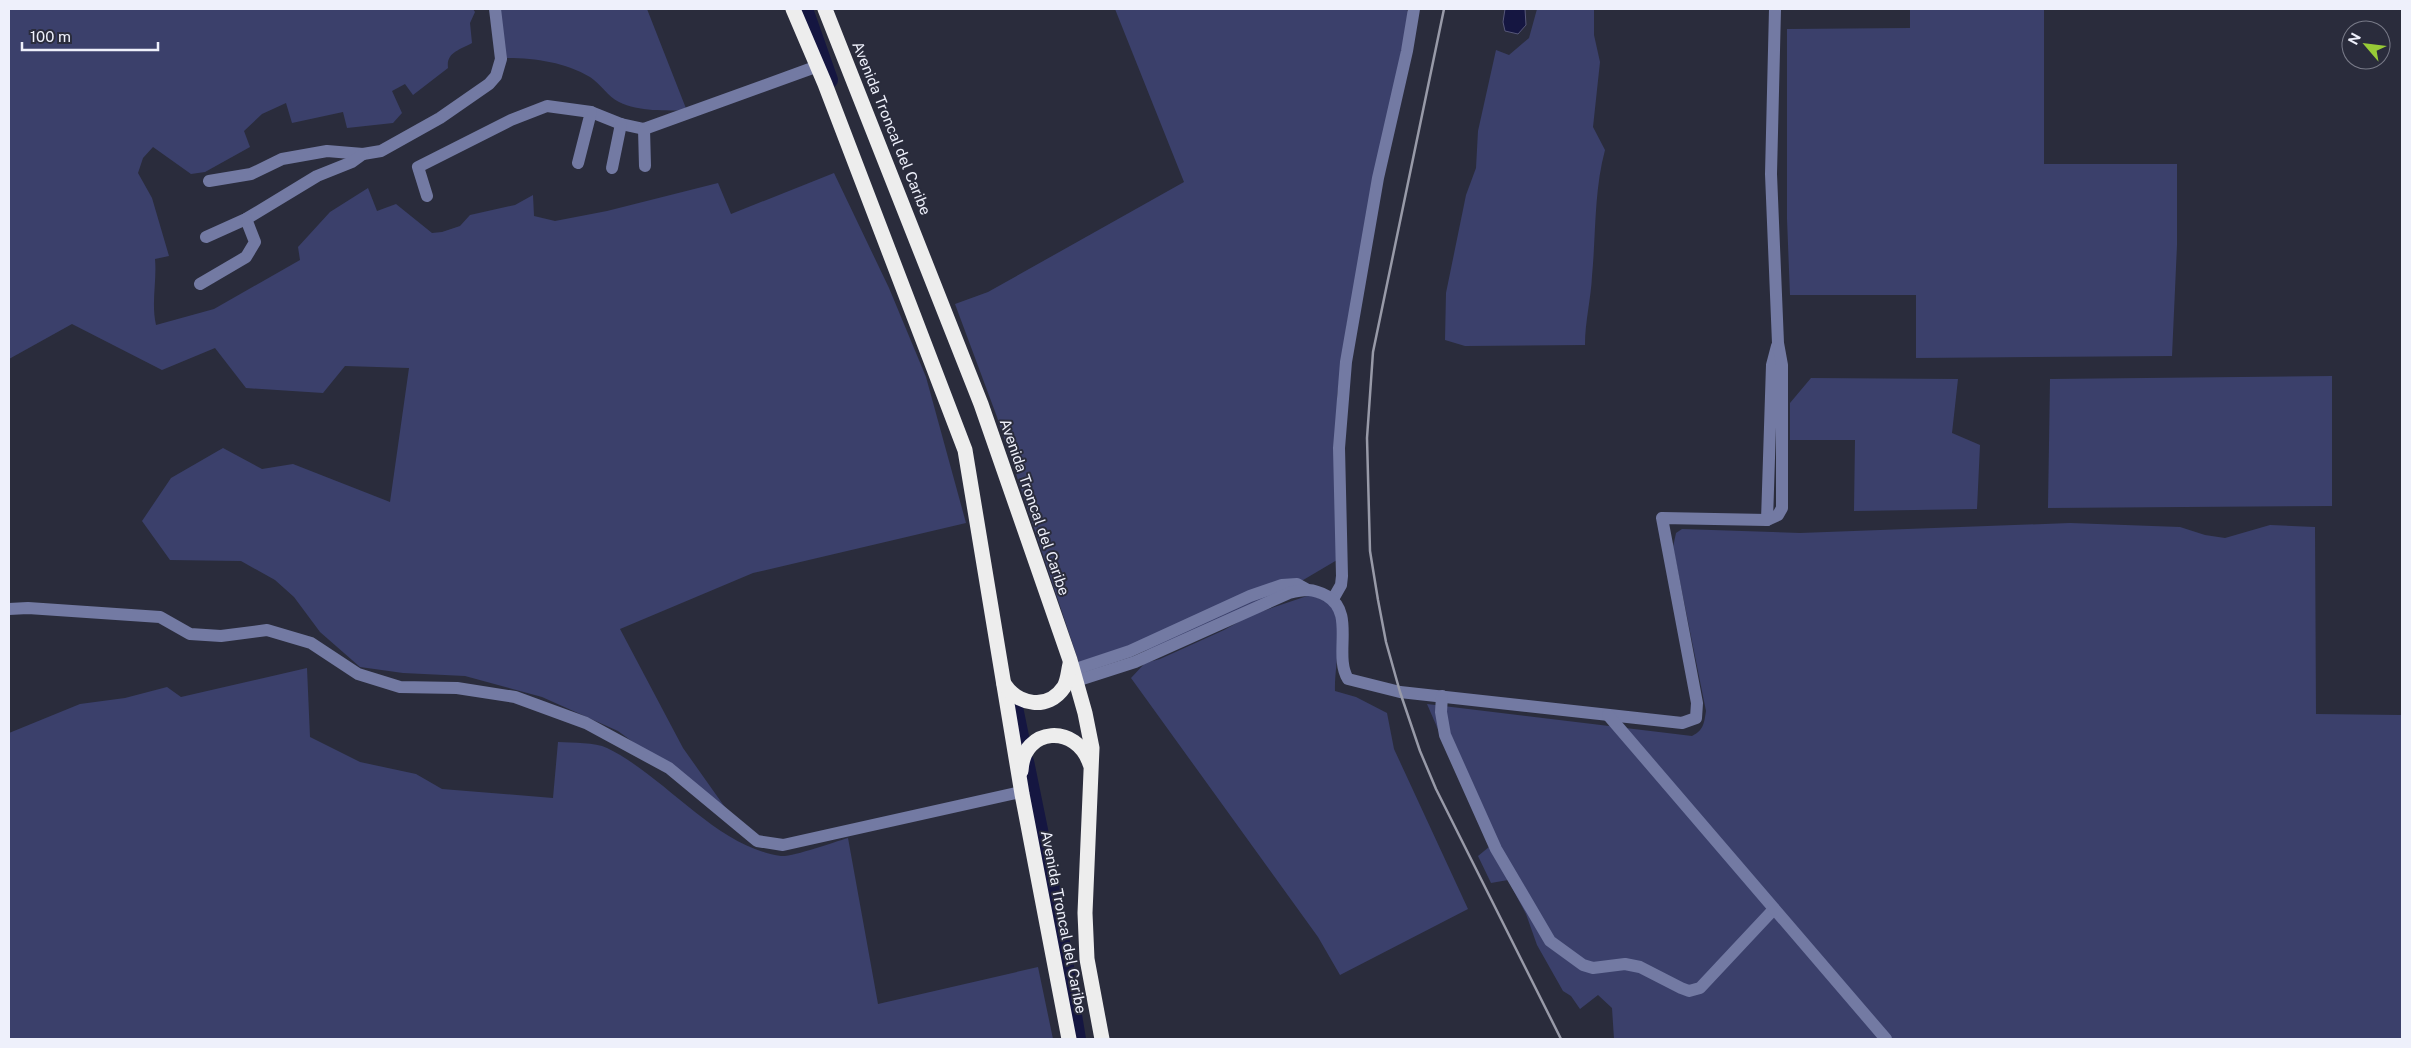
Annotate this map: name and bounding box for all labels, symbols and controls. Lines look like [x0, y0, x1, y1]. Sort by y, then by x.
scale bar [22, 20, 159, 52]
north arrow [2341, 20, 2391, 70]
text: 100 m [30, 28, 71, 45]
text: N [2345, 30, 2364, 47]
street label: Avenida Troncal del Caribe [849, 39, 935, 217]
street label: Avenida Troncal del Caribe [997, 416, 1073, 598]
street label: Avenida Troncal del Caribe [1038, 829, 1090, 1015]

